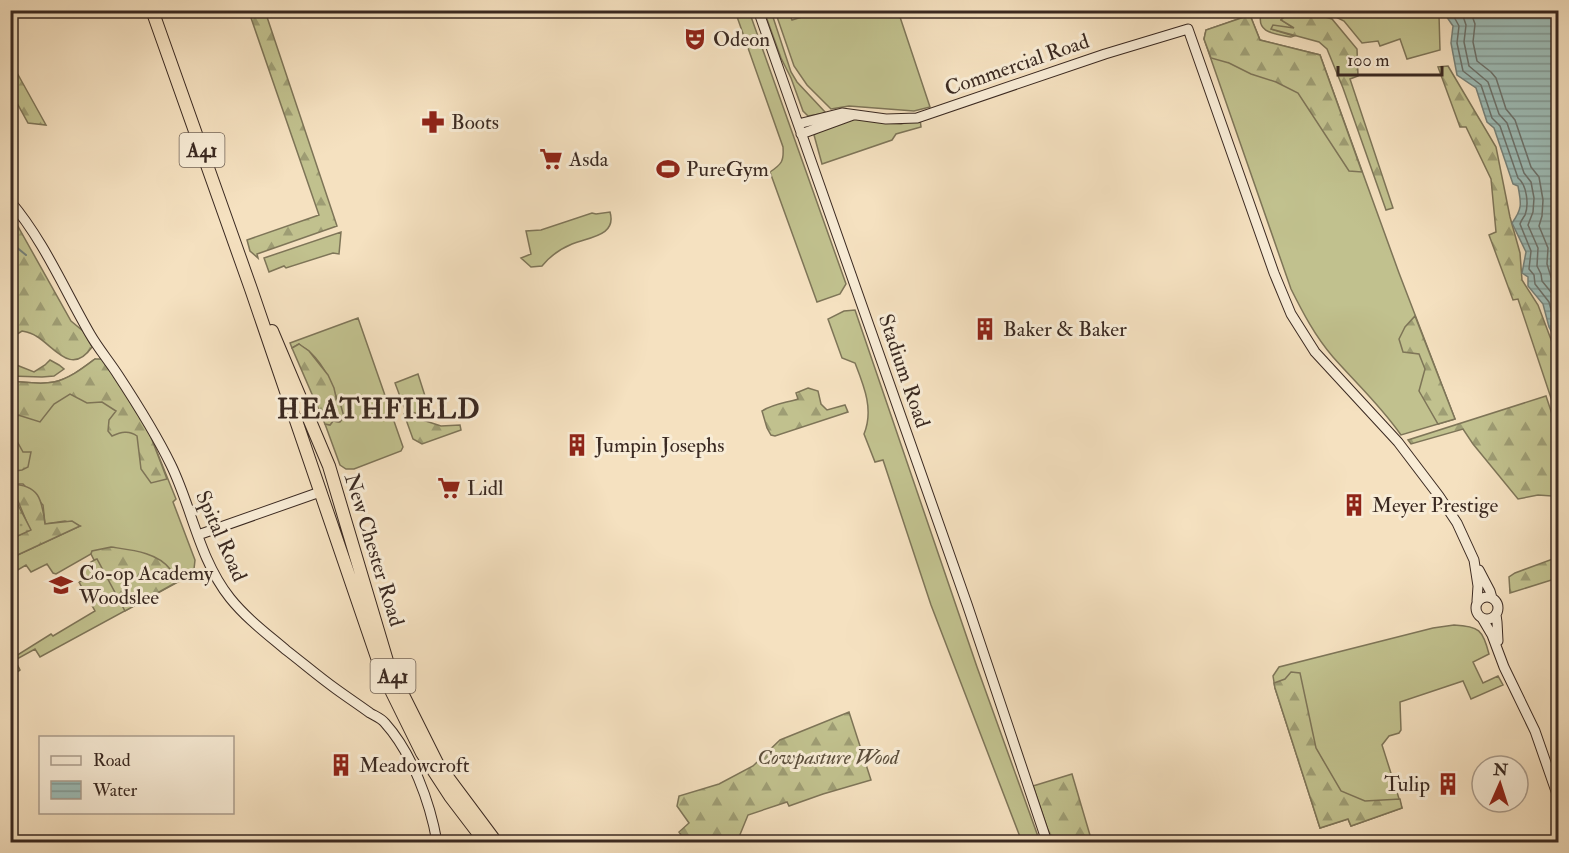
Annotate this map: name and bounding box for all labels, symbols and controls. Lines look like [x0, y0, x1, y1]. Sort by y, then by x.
theatre icon: Odeon [682, 26, 708, 52]
place label: Odeon [713, 26, 770, 53]
street label: Commercial Road [941, 27, 1093, 102]
scale bar [1338, 39, 1442, 77]
text: 100 m [1347, 49, 1390, 72]
pharmacy icon: Boots [420, 109, 446, 135]
place label: Boots [451, 109, 499, 136]
road number: A41 [180, 133, 224, 167]
supermarket icon: Asda [538, 146, 564, 172]
place label: Asda [568, 146, 609, 173]
sports icon: PureGym [655, 156, 681, 182]
place label: PureGym [686, 156, 769, 183]
street label: Stadium Road [872, 311, 936, 432]
building icon: Baker & Baker [972, 316, 998, 342]
place label: Baker & Baker [1003, 316, 1127, 343]
district label: HEATHFIELD [277, 393, 481, 426]
building icon: Jumpin Josephs [564, 432, 590, 458]
place label: Jumpin Josephs [594, 432, 724, 459]
street label: New Chester Road [338, 470, 410, 630]
supermarket icon: Lidl [436, 475, 462, 501]
place label: Lidl [467, 475, 504, 502]
street label: Spital Road [189, 486, 253, 586]
building icon: Meyer Prestige [1341, 492, 1367, 518]
place label: Meyer Prestige [1372, 492, 1498, 519]
place label: Co-op Academy Woodslee [78, 560, 214, 611]
school or university icon: Co-op Academy Woodslee [48, 572, 74, 598]
road number: A41 [370, 659, 416, 693]
legend [39, 736, 234, 814]
park label: Cowpasture Wood [757, 744, 900, 771]
text: Road [93, 749, 131, 772]
building icon: Meadowcroft [328, 752, 354, 778]
place label: Meadowcroft [359, 752, 470, 779]
north arrow [1470, 754, 1530, 814]
text: N [1492, 760, 1509, 780]
place label: Tulip [1384, 771, 1430, 798]
building icon: Tulip [1435, 771, 1461, 797]
text: Water [92, 779, 137, 802]

